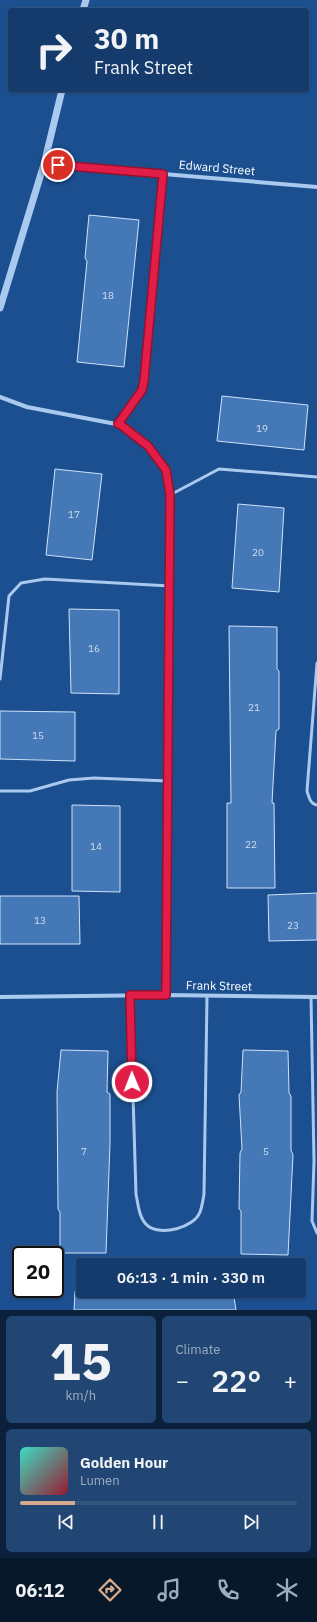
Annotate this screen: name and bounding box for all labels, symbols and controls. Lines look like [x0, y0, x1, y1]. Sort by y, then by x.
text: 30 m [94, 20, 159, 57]
icon: right [28, 24, 80, 76]
text: Frank Street [94, 56, 193, 79]
pin [41, 148, 75, 182]
icon: arrive [47, 154, 69, 176]
street label: Edward Street [178, 157, 256, 178]
house number: 18 [102, 289, 114, 302]
house number: 19 [256, 422, 268, 435]
house number: 17 [68, 508, 80, 521]
house number: 20 [252, 546, 264, 559]
house number: 16 [88, 642, 100, 655]
house number: 21 [248, 701, 260, 714]
house number: 15 [32, 729, 44, 742]
house number: 22 [245, 838, 257, 851]
house number: 14 [90, 840, 102, 853]
house number: 13 [34, 914, 46, 927]
house number: 23 [287, 919, 299, 932]
street label: Frank Street [186, 977, 252, 994]
position arrow [111, 1061, 153, 1103]
house number: 7 [81, 1145, 87, 1158]
house number: 5 [263, 1145, 269, 1158]
speed limit sign: 20 [12, 1246, 64, 1298]
text: 06:13 · 1 min · 330 m [117, 1268, 265, 1287]
text: 15 [50, 1327, 112, 1394]
text: Climate [176, 1341, 220, 1358]
text: 22° [211, 1361, 261, 1400]
text: − [176, 1366, 189, 1395]
text: + [284, 1366, 297, 1395]
text: km/h [65, 1387, 96, 1404]
text: Golden Hour [80, 1453, 168, 1472]
text: Lumen [80, 1472, 120, 1489]
icon: previous [55, 1511, 77, 1533]
icon: pause [147, 1511, 169, 1533]
icon: next [240, 1511, 262, 1533]
icon: directions [96, 1576, 124, 1604]
icon: music [155, 1576, 183, 1604]
icon: phone [214, 1576, 242, 1604]
icon: climate [273, 1576, 301, 1604]
text: 06:12 [16, 1579, 65, 1602]

